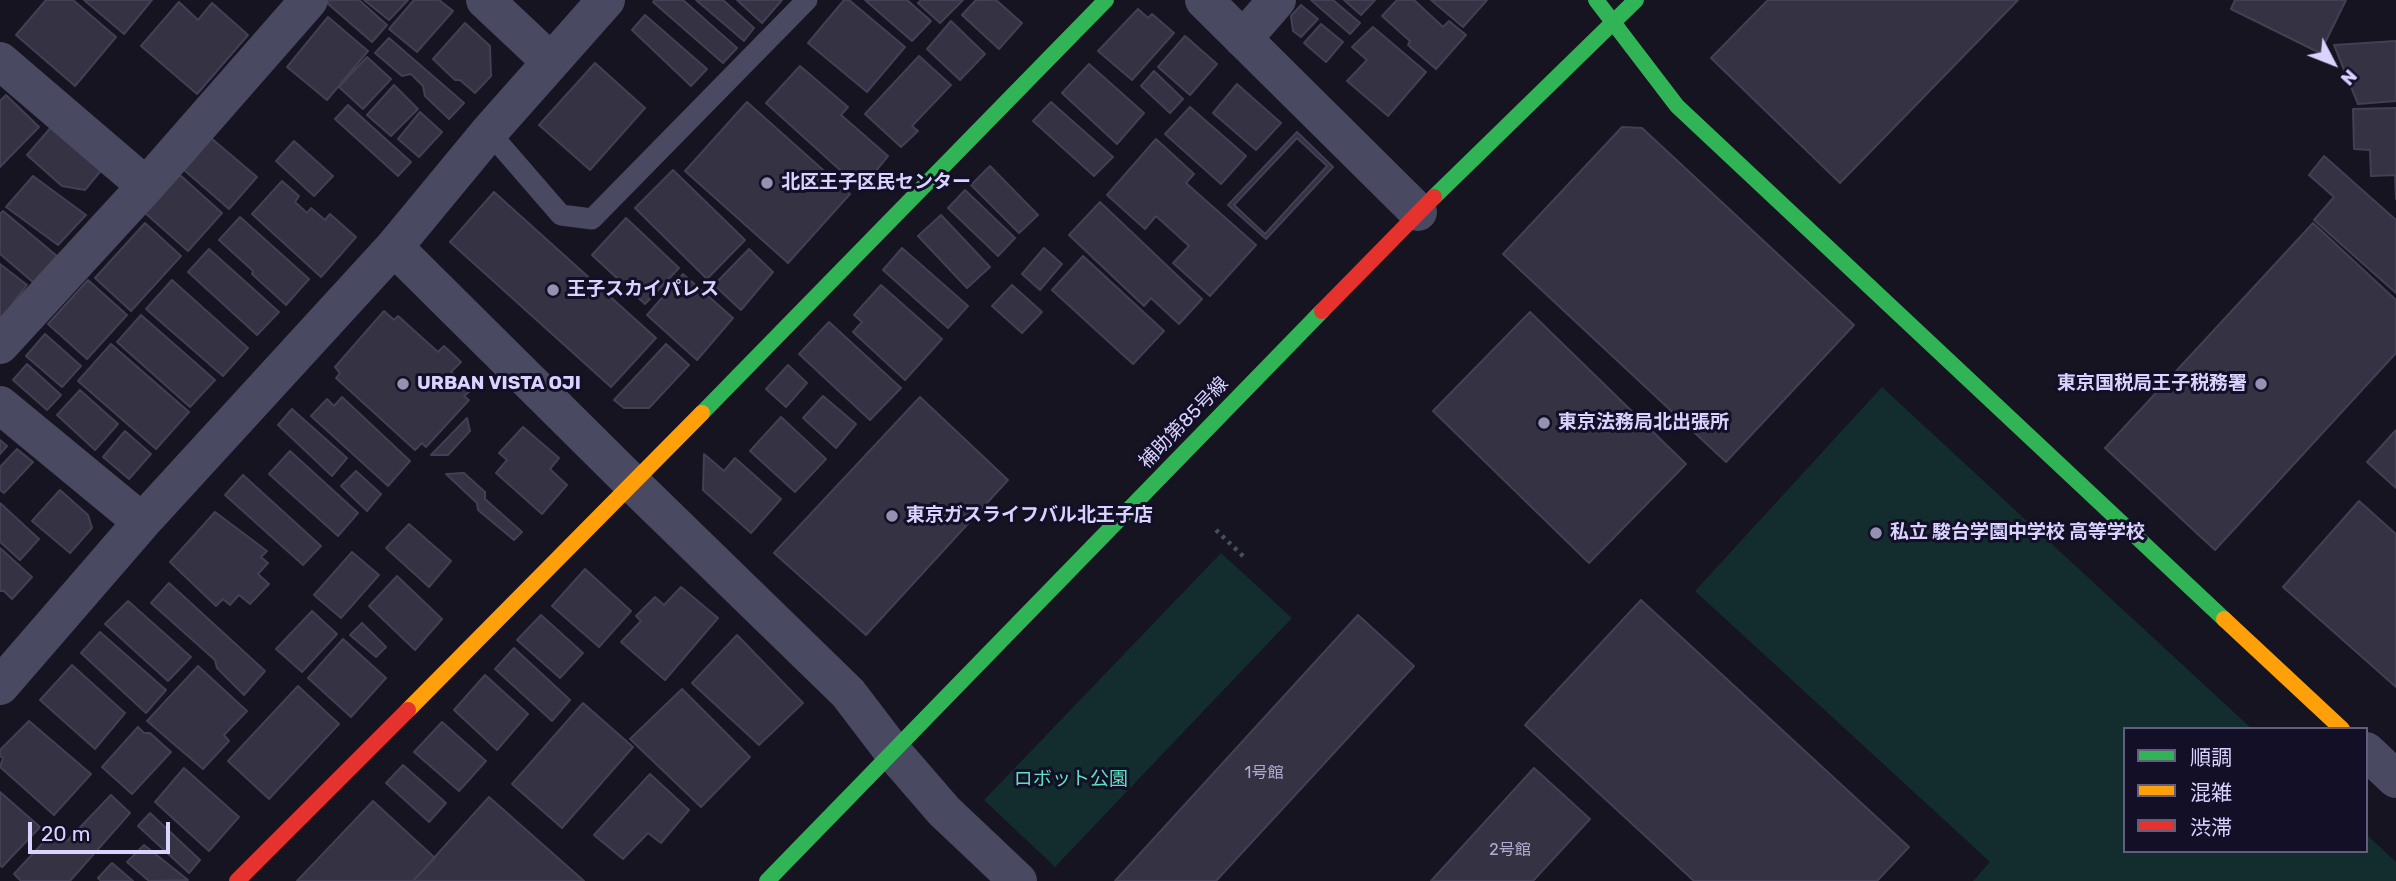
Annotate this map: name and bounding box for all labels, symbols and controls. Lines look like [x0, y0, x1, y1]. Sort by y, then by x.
north arrow [2298, 28, 2368, 98]
text: N [2336, 65, 2362, 90]
place label: 北区王子区民センター [781, 172, 971, 194]
marker: 北区王子区民センター [759, 175, 775, 191]
place label: 王子スカイパレス [567, 279, 719, 301]
marker: 王子スカイパレス [545, 282, 561, 298]
place label: URBAN VISTA OJI [417, 373, 581, 395]
street label: 補助第85号線 [1135, 373, 1233, 473]
place label: 東京国税局王子税務署 [2057, 373, 2247, 395]
marker: URBAN VISTA OJI [395, 376, 411, 392]
marker: 東京国税局王子税務署 [2253, 376, 2269, 392]
place label: 東京法務局北出張所 [1558, 412, 1729, 434]
marker: 東京法務局北出張所 [1536, 415, 1552, 431]
place label: 東京ガスライフバル北王子店 [906, 505, 1153, 527]
marker: 東京ガスライフバル北王子店 [884, 508, 900, 524]
place label: 私立 駿台学園中学校 高等学校 [1890, 522, 2145, 544]
marker: 私立 駿台学園中学校 高等学校 [1868, 525, 1884, 541]
legend [2123, 727, 2368, 853]
text: 順調 [2190, 745, 2232, 770]
house number: 1号館 [1245, 763, 1283, 783]
park label: ロボット公園 [1014, 769, 1128, 791]
text: 混雑 [2190, 780, 2232, 805]
scale bar [32, 808, 173, 852]
text: 渋滞 [2190, 815, 2232, 840]
text: 20 m [41, 821, 90, 846]
house number: 2号館 [1489, 840, 1531, 860]

